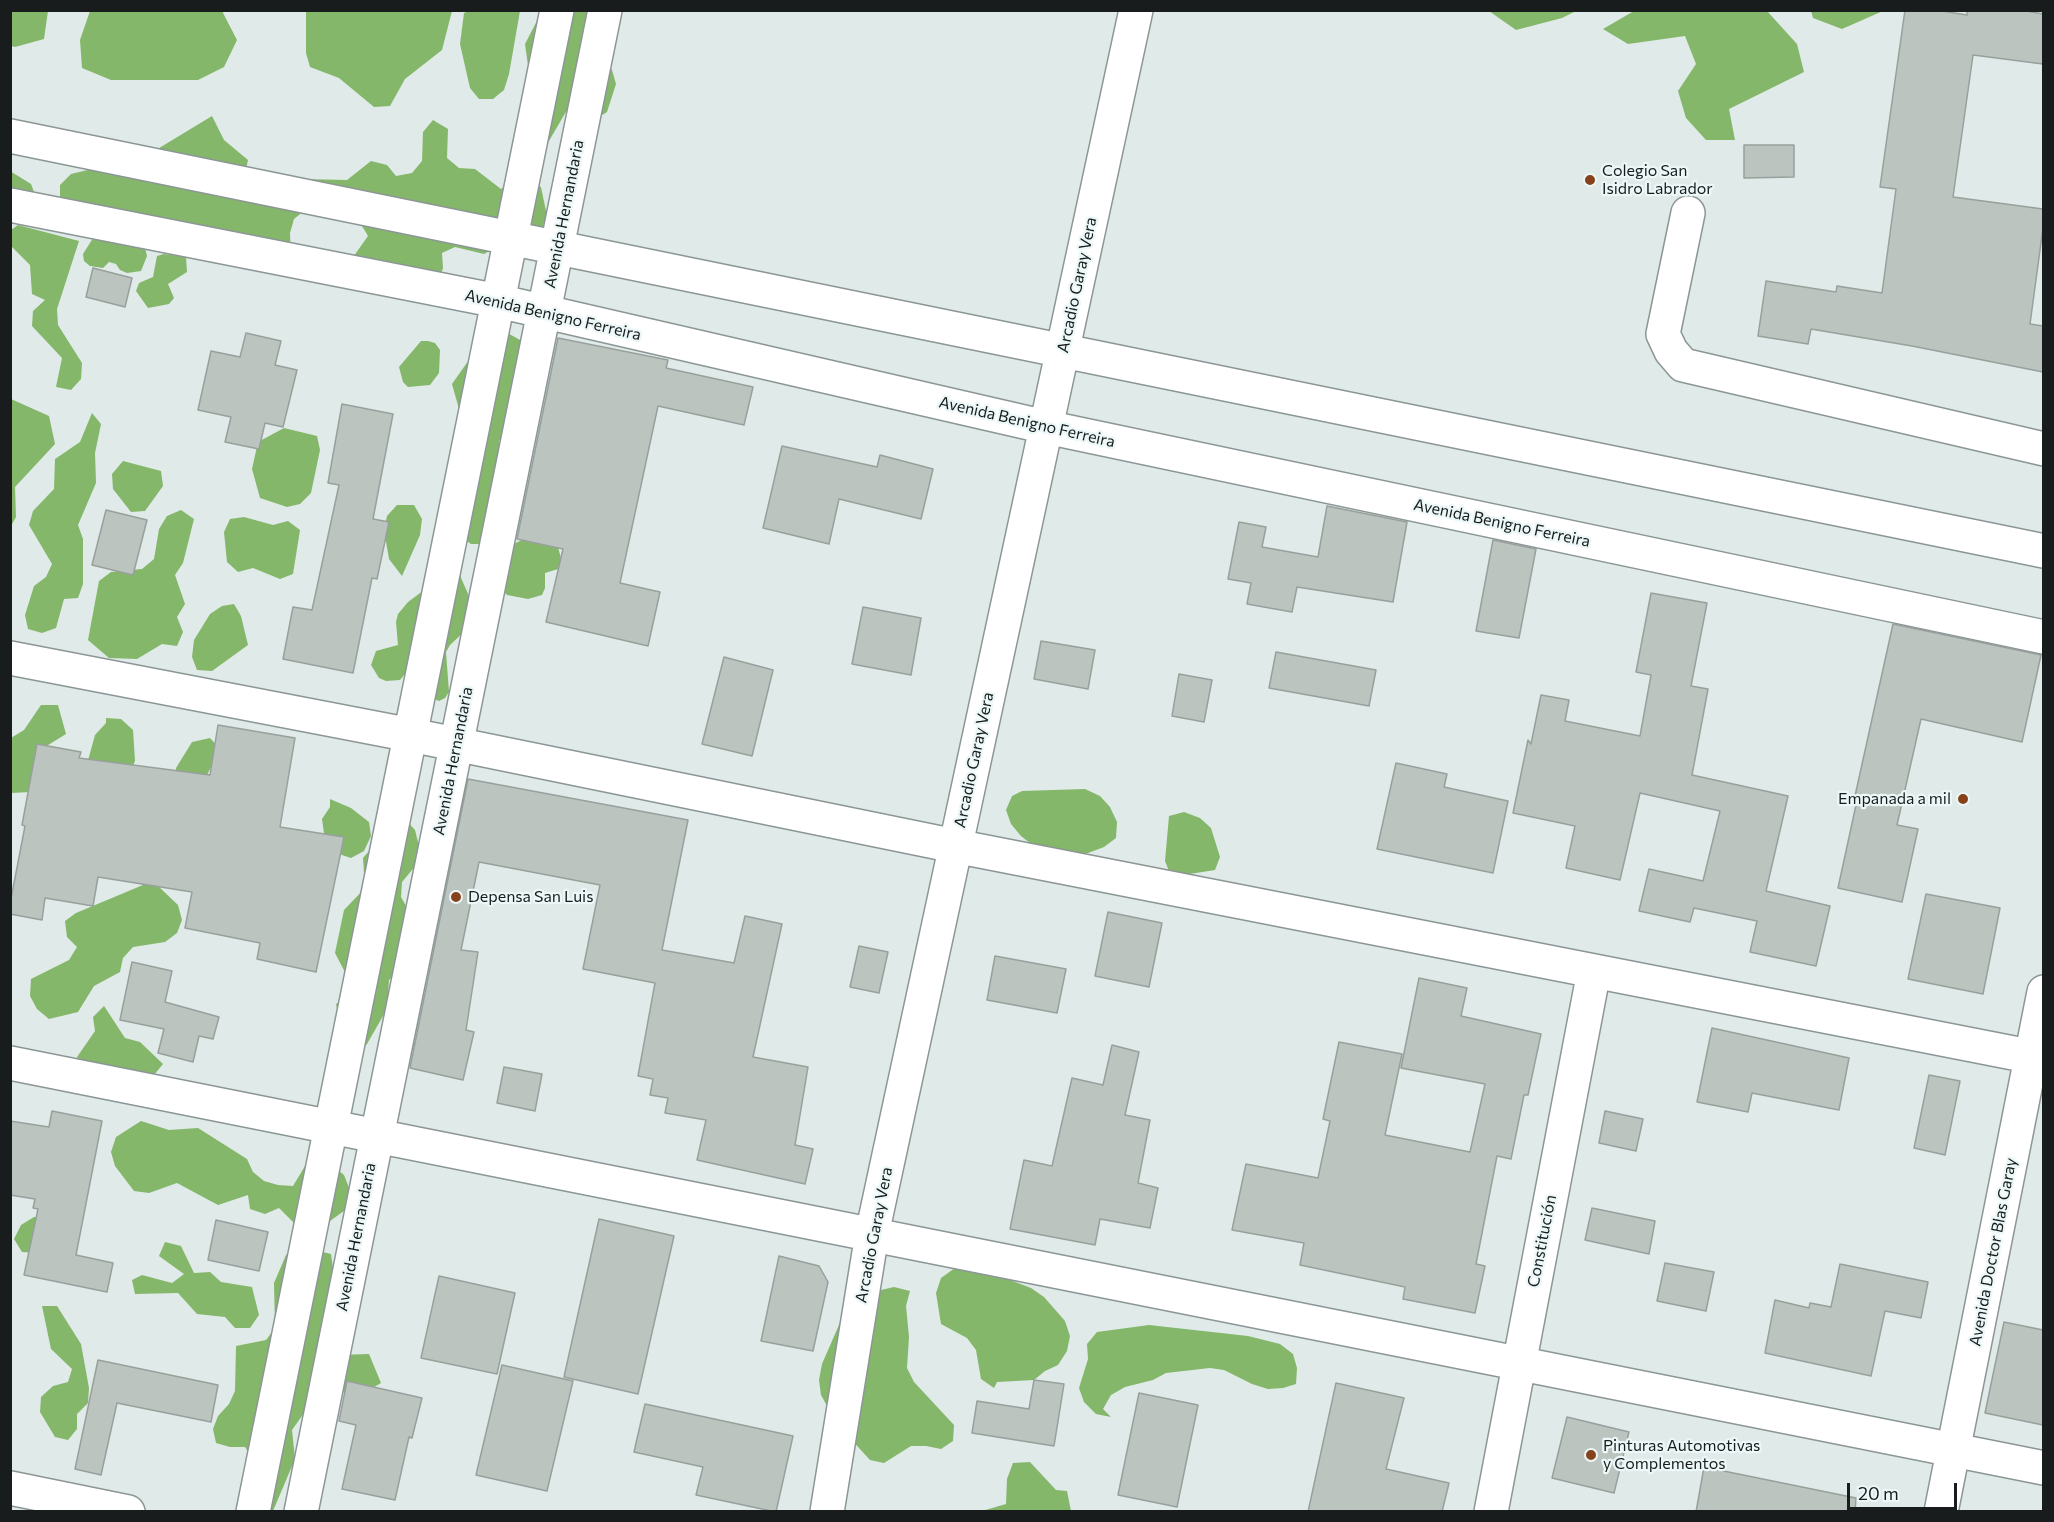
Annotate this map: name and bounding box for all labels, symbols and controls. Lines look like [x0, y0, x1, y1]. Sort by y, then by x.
street label: Avenida Hernandaria [540, 138, 588, 290]
place label: Colegio San Isidro Labrador [1602, 161, 1713, 199]
marker: Colegio San Isidro Labrador [1583, 173, 1597, 187]
street label: Arcadio Garay Vera [1053, 215, 1101, 355]
street label: Avenida Benigno Ferreira [463, 285, 643, 345]
street label: Avenida Benigno Ferreira [937, 392, 1117, 452]
street label: Avenida Benigno Ferreira [1412, 495, 1592, 551]
street label: Avenida Hernandaria [429, 685, 477, 837]
street label: Arcadio Garay Vera [950, 690, 998, 830]
place label: Empanada a mil [1838, 789, 1951, 809]
marker: Empanada a mil [1956, 792, 1970, 806]
place label: Depensa San Luis [468, 887, 593, 907]
marker: Depensa San Luis [449, 890, 463, 904]
street label: Avenida Doctor Blas Garay [1965, 1156, 2021, 1348]
street label: Avenida Hernandaria [332, 1161, 380, 1313]
street label: Arcadio Garay Vera [851, 1165, 897, 1305]
street label: Constitución [1524, 1193, 1560, 1289]
place label: Pinturas Automotivas y Complementos [1603, 1436, 1760, 1474]
marker: Pinturas Automotivas y Complementos [1584, 1448, 1598, 1462]
scale bar [1850, 1471, 1960, 1509]
text: 20 m [1858, 1482, 1899, 1504]

